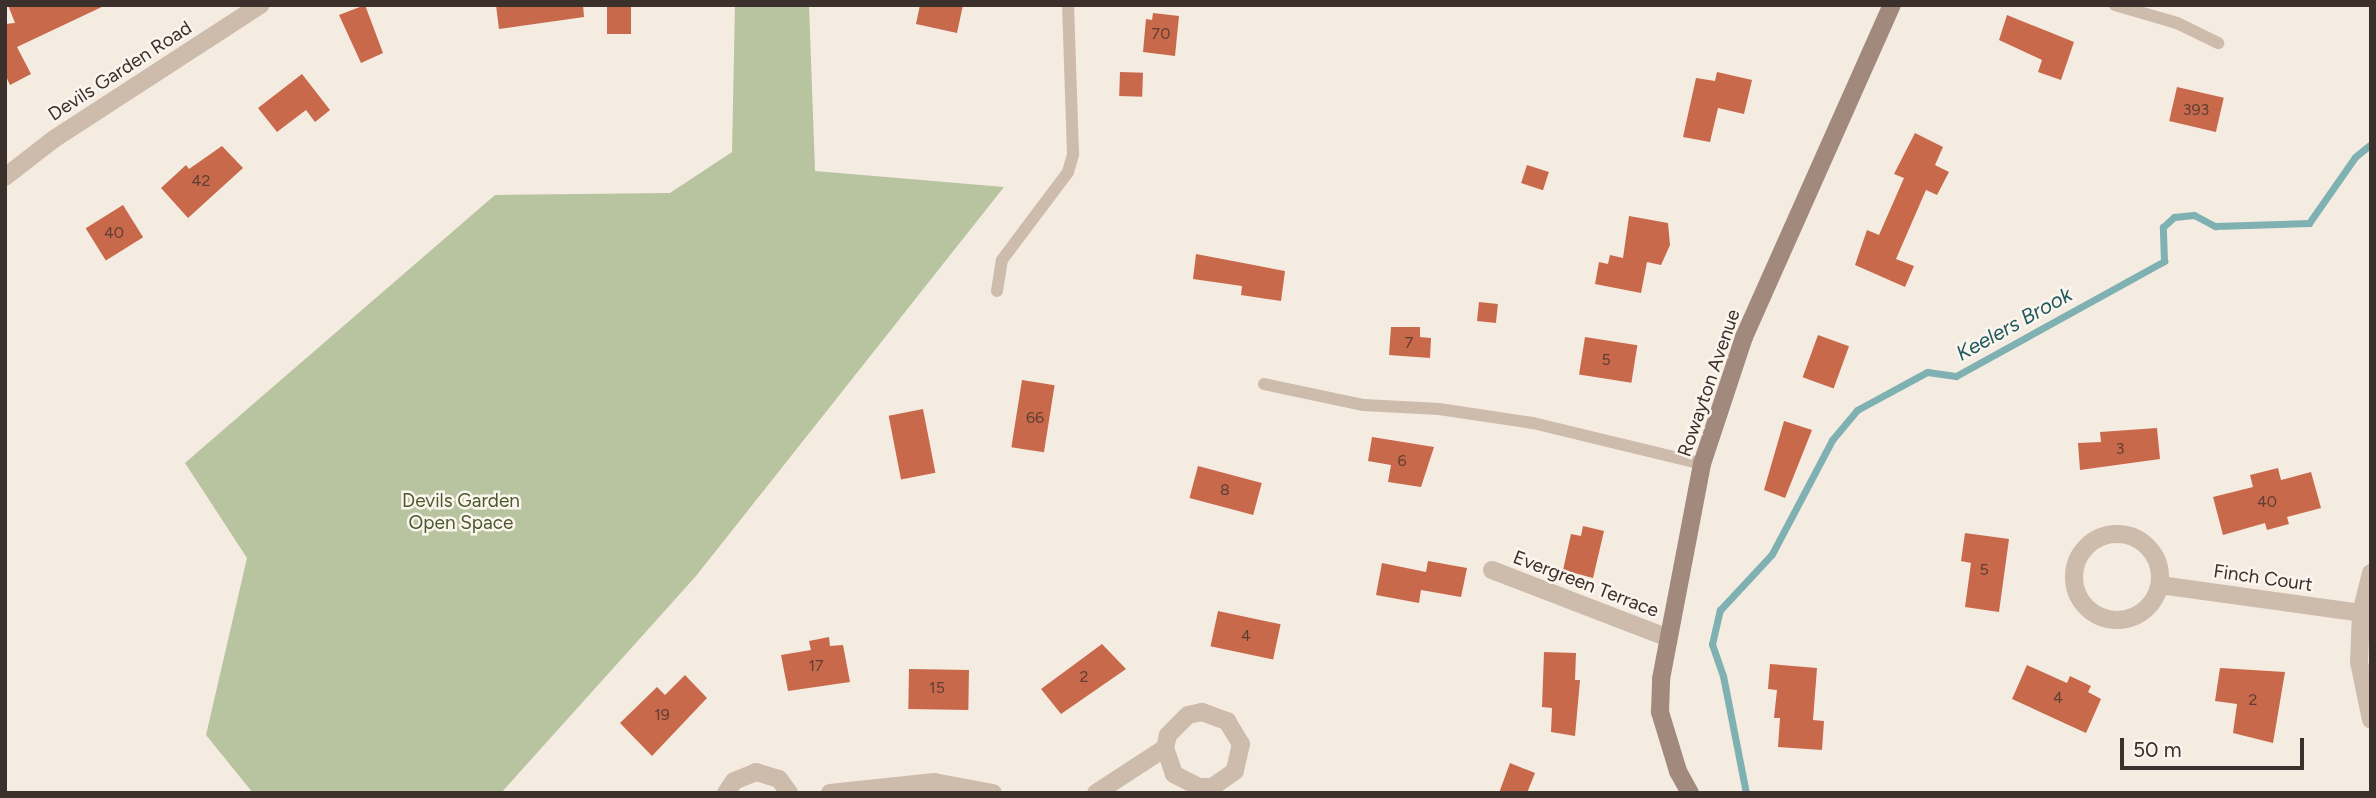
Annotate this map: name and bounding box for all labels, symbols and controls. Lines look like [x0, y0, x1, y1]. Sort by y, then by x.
street label: Devils Garden Road [44, 16, 196, 126]
house number: 70 [1152, 24, 1170, 44]
house number: 393 [2183, 100, 2209, 120]
house number: 42 [192, 171, 210, 191]
house number: 40 [104, 223, 124, 243]
water label: Keelers Brook [1952, 282, 2076, 366]
street label: Rowayton Avenue [1673, 306, 1745, 460]
house number: 7 [1405, 333, 1413, 353]
house number: 5 [1601, 350, 1611, 370]
house number: 66 [1026, 408, 1044, 428]
house number: 3 [2116, 439, 2124, 459]
house number: 6 [1397, 451, 1407, 471]
house number: 8 [1220, 480, 1230, 500]
park label: Devils Garden Open Space [402, 490, 520, 534]
house number: 40 [2257, 492, 2277, 512]
street label: Evergreen Terrace [1510, 546, 1662, 622]
house number: 5 [1979, 560, 1989, 580]
street label: Finch Court [2212, 560, 2314, 596]
house number: 4 [1241, 626, 1251, 646]
house number: 17 [808, 656, 824, 676]
house number: 2 [1080, 667, 1088, 687]
house number: 15 [929, 678, 945, 698]
house number: 4 [2053, 688, 2063, 708]
house number: 2 [2249, 690, 2257, 710]
house number: 19 [654, 705, 670, 725]
scale bar [2124, 724, 2308, 768]
text: 50 m [2133, 737, 2182, 762]

